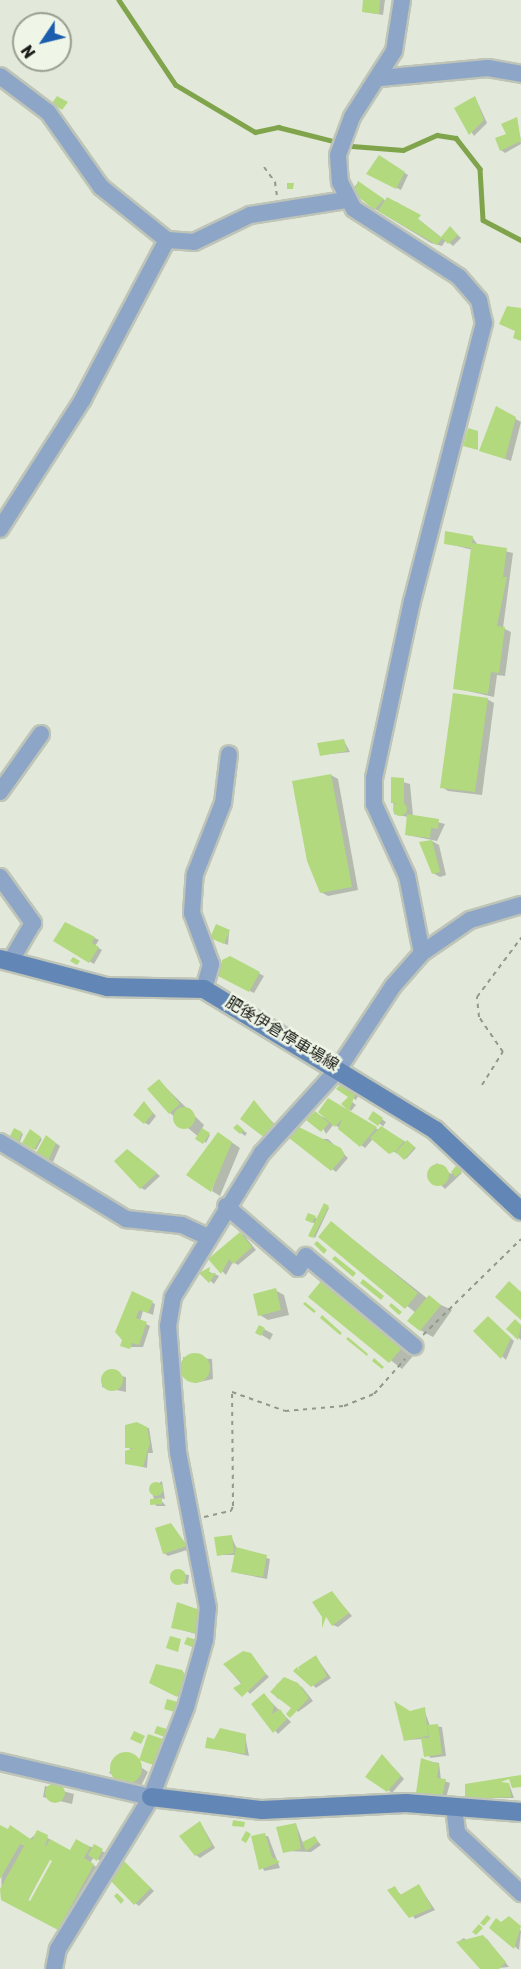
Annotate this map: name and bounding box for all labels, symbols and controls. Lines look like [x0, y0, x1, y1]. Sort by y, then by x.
north arrow [12, 12, 72, 72]
text: N [17, 41, 40, 62]
street label: 肥後伊倉停車場線 [222, 993, 342, 1075]

